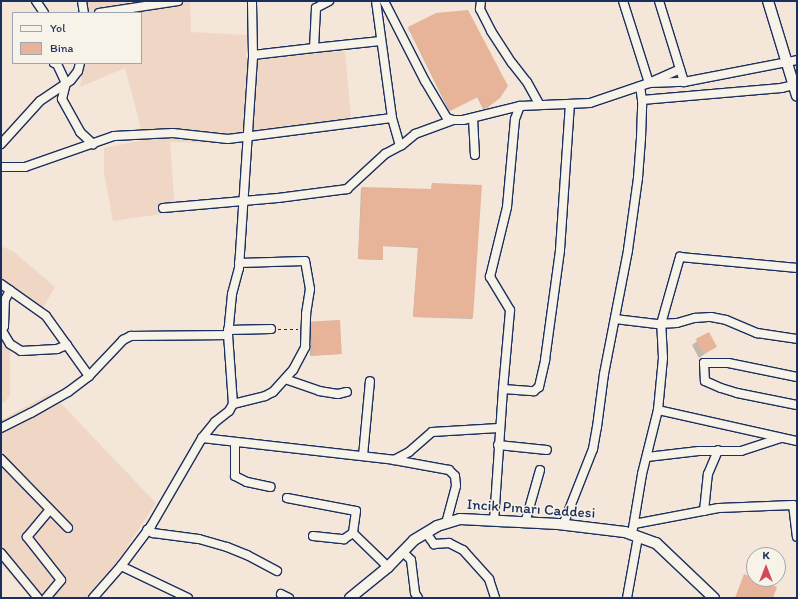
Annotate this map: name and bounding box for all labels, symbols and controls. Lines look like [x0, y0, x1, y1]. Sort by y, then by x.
legend [12, 12, 142, 64]
text: Yol [50, 21, 66, 35]
text: Bina [50, 41, 74, 55]
street label: Incik Pınarı Caddesi [466, 496, 596, 522]
north arrow [746, 547, 786, 587]
text: K [762, 549, 770, 562]

